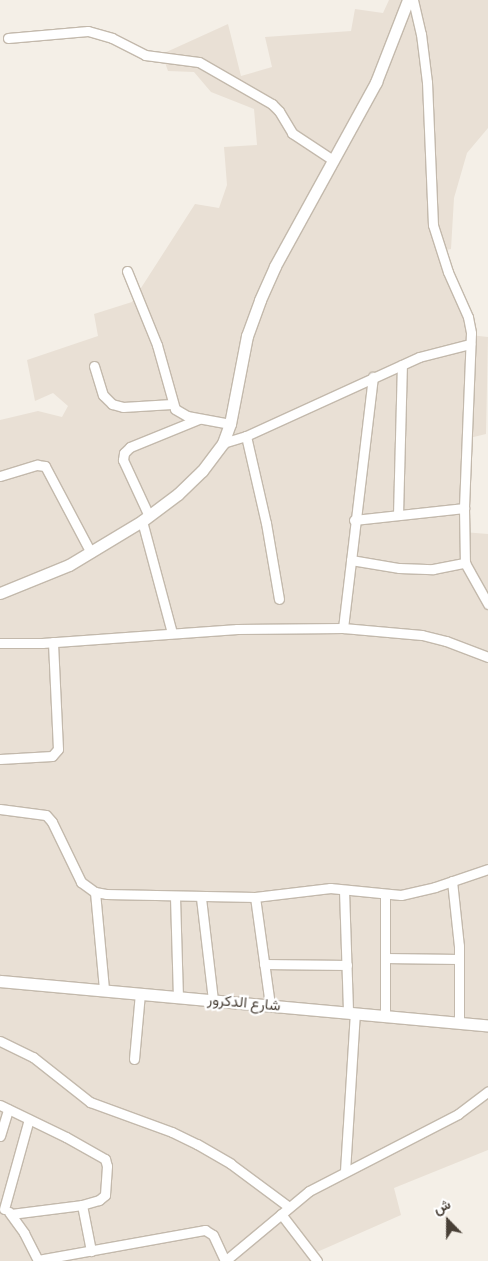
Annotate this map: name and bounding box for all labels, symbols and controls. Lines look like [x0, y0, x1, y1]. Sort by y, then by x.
street label: شارع الدكرور [207, 991, 281, 1015]
north arrow [423, 1196, 473, 1246]
text: ش [431, 1196, 453, 1218]

